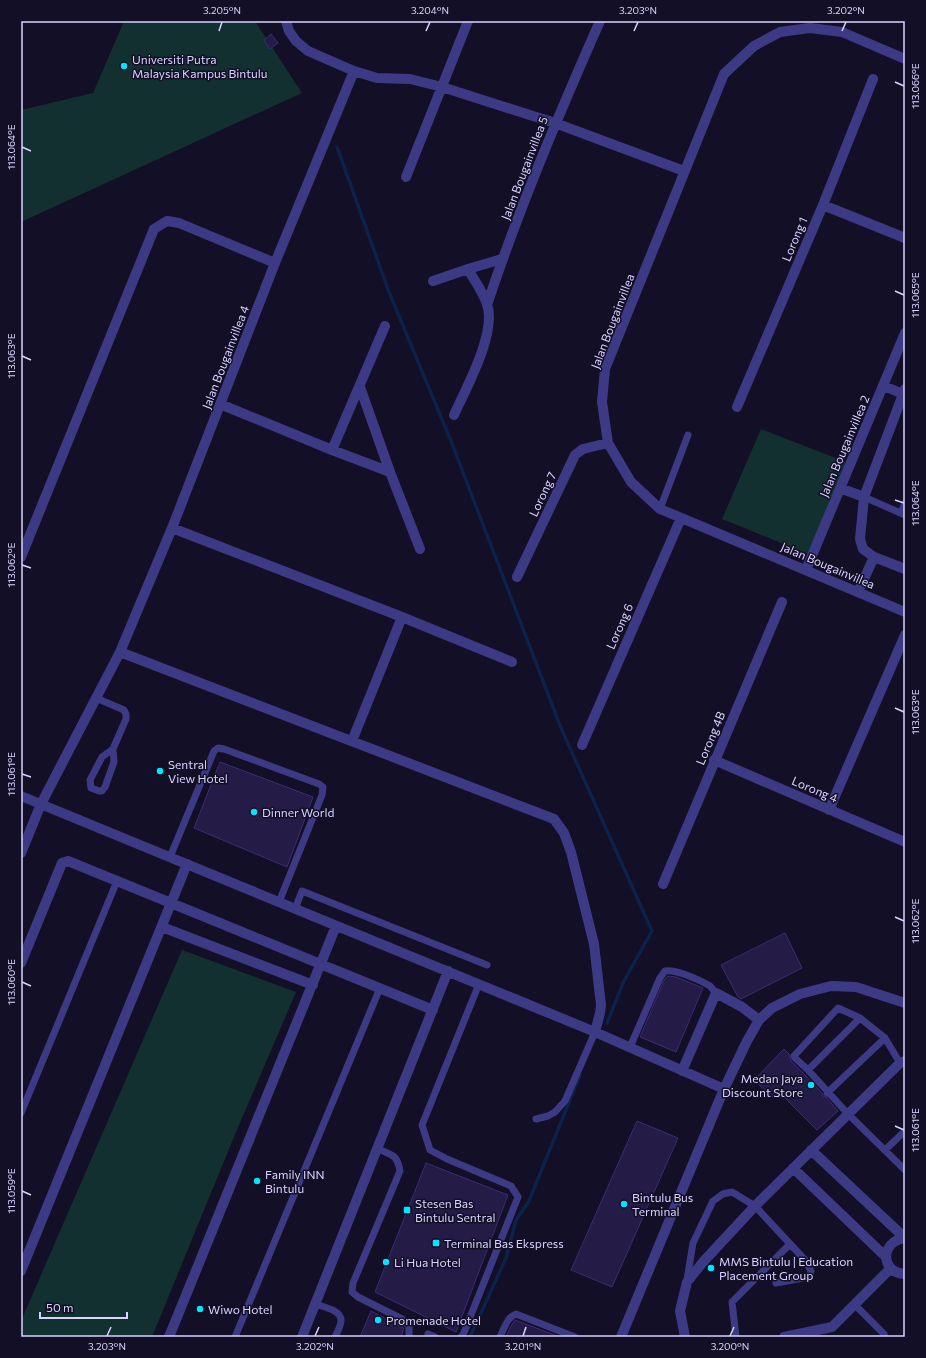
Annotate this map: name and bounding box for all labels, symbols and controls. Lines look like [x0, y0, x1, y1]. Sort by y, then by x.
text: 3.205°N [203, 4, 241, 16]
text: 3.204°N [411, 4, 449, 16]
text: 3.203°N [619, 4, 657, 16]
text: 3.202°N [827, 4, 865, 16]
place label: Universiti Putra Malaysia Kampus Bintulu [132, 52, 268, 80]
marker: Universiti Putra Malaysia Kampus Bintulu [119, 61, 129, 71]
text: 113.066°E [909, 63, 921, 109]
street label: Jalan Bougainvillea 5 [498, 114, 551, 222]
text: 113.064°E [5, 124, 17, 170]
street label: Lorong 1 [778, 215, 810, 263]
street label: Jalan Bougainvillea [587, 272, 637, 371]
text: 113.065°E [909, 272, 921, 318]
street label: Jalan Bougainvillea 4 [199, 303, 252, 411]
text: 113.063°E [5, 333, 17, 379]
street label: Jalan Bougainvillea 2 [816, 393, 873, 499]
street label: Lorong 7 [526, 469, 558, 519]
text: 113.064°E [909, 480, 921, 526]
street label: Jalan Bougainvillea [779, 539, 877, 592]
text: 113.062°E [5, 542, 17, 588]
street label: Lorong 6 [603, 601, 635, 651]
text: 113.063°E [909, 689, 921, 735]
street label: Lorong 4B [693, 709, 728, 767]
text: 113.061°E [5, 752, 17, 796]
place label: Sentral View Hotel [168, 757, 228, 785]
marker: Sentral View Hotel [155, 766, 165, 776]
street label: Lorong 4 [790, 773, 840, 805]
place label: Dinner World [262, 805, 335, 819]
marker: Dinner World [249, 807, 259, 817]
text: 113.062°E [909, 898, 921, 944]
text: 113.060°E [5, 959, 17, 1005]
place label: Medan Jaya Discount Store [722, 1071, 803, 1099]
marker: Medan Jaya Discount Store [806, 1080, 816, 1090]
text: 113.061°E [909, 1108, 921, 1152]
place label: Family INN Bintulu [265, 1167, 324, 1195]
text: 113.059°E [5, 1168, 17, 1214]
marker: Family INN Bintulu [252, 1176, 262, 1186]
place label: Bintulu Bus Terminal [632, 1190, 693, 1218]
place label: Stesen Bas Bintulu Sentral [415, 1196, 496, 1224]
marker: Bintulu Bus Terminal [619, 1199, 629, 1209]
marker: Stesen Bas Bintulu Sentral [402, 1205, 412, 1215]
place label: Terminal Bas Ekspress [444, 1236, 564, 1250]
marker: Terminal Bas Ekspress [431, 1238, 441, 1248]
place label: MMS Bintulu | Education Placement Group [719, 1254, 853, 1282]
place label: Li Hua Hotel [394, 1255, 461, 1269]
marker: Li Hua Hotel [381, 1257, 391, 1267]
marker: MMS Bintulu | Education Placement Group [706, 1263, 716, 1273]
scale bar [40, 1294, 127, 1320]
text: 50 m [46, 1300, 74, 1314]
place label: Wiwo Hotel [208, 1302, 272, 1316]
marker: Wiwo Hotel [195, 1304, 205, 1314]
place label: Promenade Hotel [386, 1313, 481, 1327]
marker: Promenade Hotel [373, 1315, 383, 1325]
text: 3.203°N [88, 1340, 126, 1352]
text: 3.202°N [296, 1340, 334, 1352]
text: 3.201°N [505, 1340, 541, 1352]
text: 3.200°N [711, 1340, 749, 1352]

